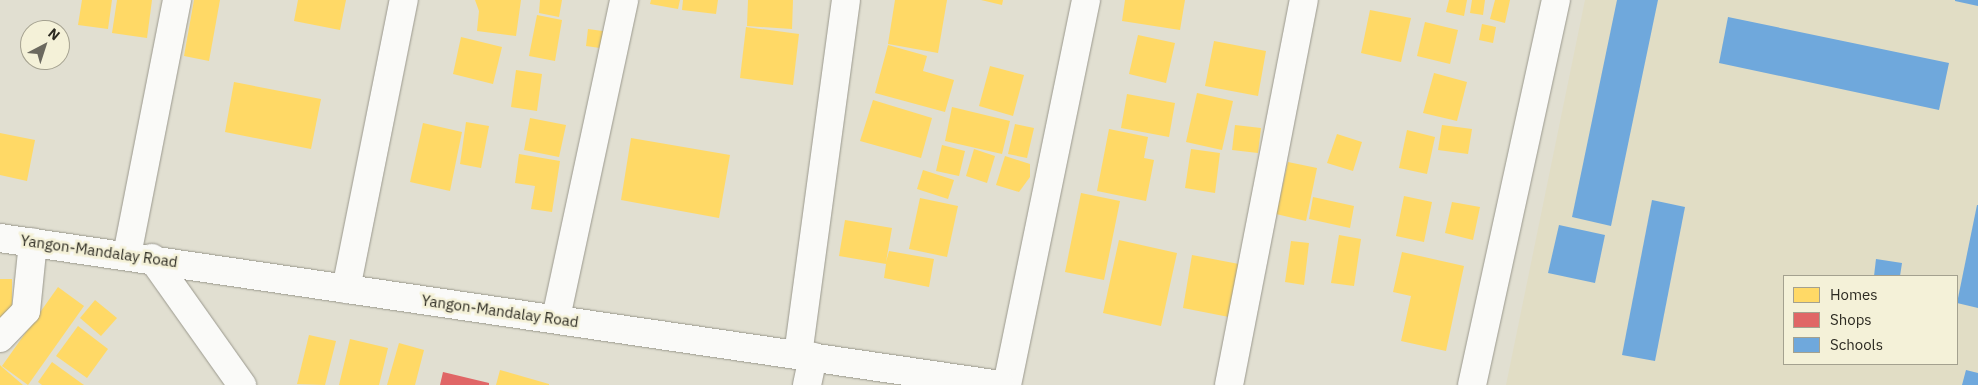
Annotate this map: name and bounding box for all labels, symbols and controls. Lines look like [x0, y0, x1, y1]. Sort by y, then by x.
north arrow [20, 20, 70, 70]
text: N [44, 24, 64, 44]
street label: Yangon-Mandalay Road [19, 231, 179, 271]
legend [1783, 275, 1958, 365]
text: Homes [1830, 285, 1878, 304]
street label: Yangon-Mandalay Road [420, 291, 580, 331]
text: Shops [1830, 310, 1872, 329]
text: Schools [1830, 335, 1883, 354]

